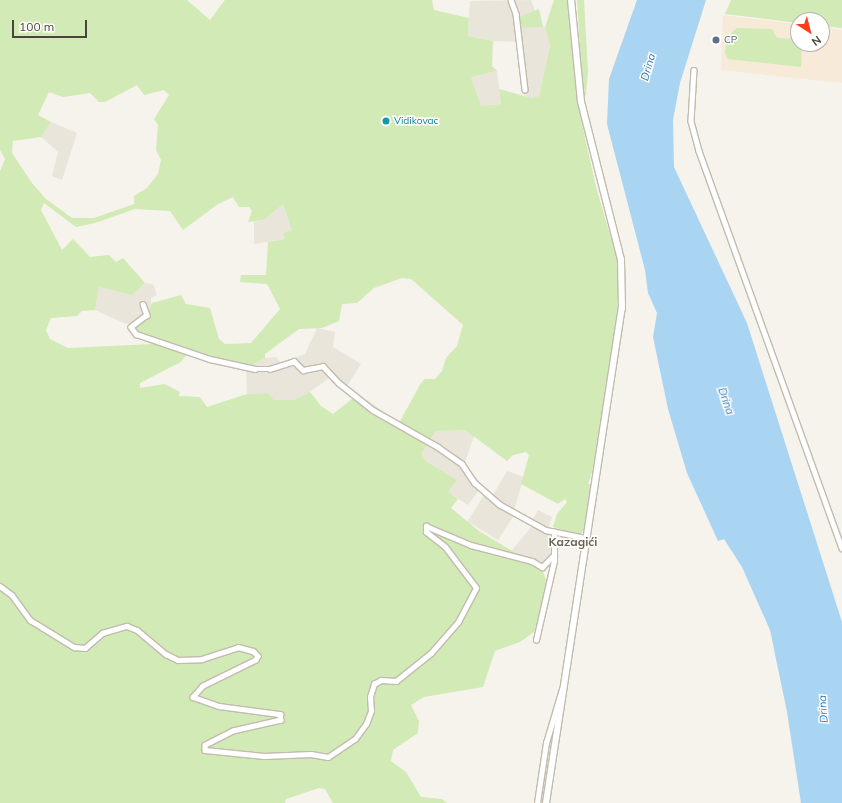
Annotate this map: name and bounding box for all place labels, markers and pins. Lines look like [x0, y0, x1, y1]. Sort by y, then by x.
place label: CP [724, 34, 737, 46]
marker: CP [711, 35, 721, 45]
place label: Vidikovac [394, 115, 439, 127]
marker: Vidikovac [381, 116, 391, 126]

